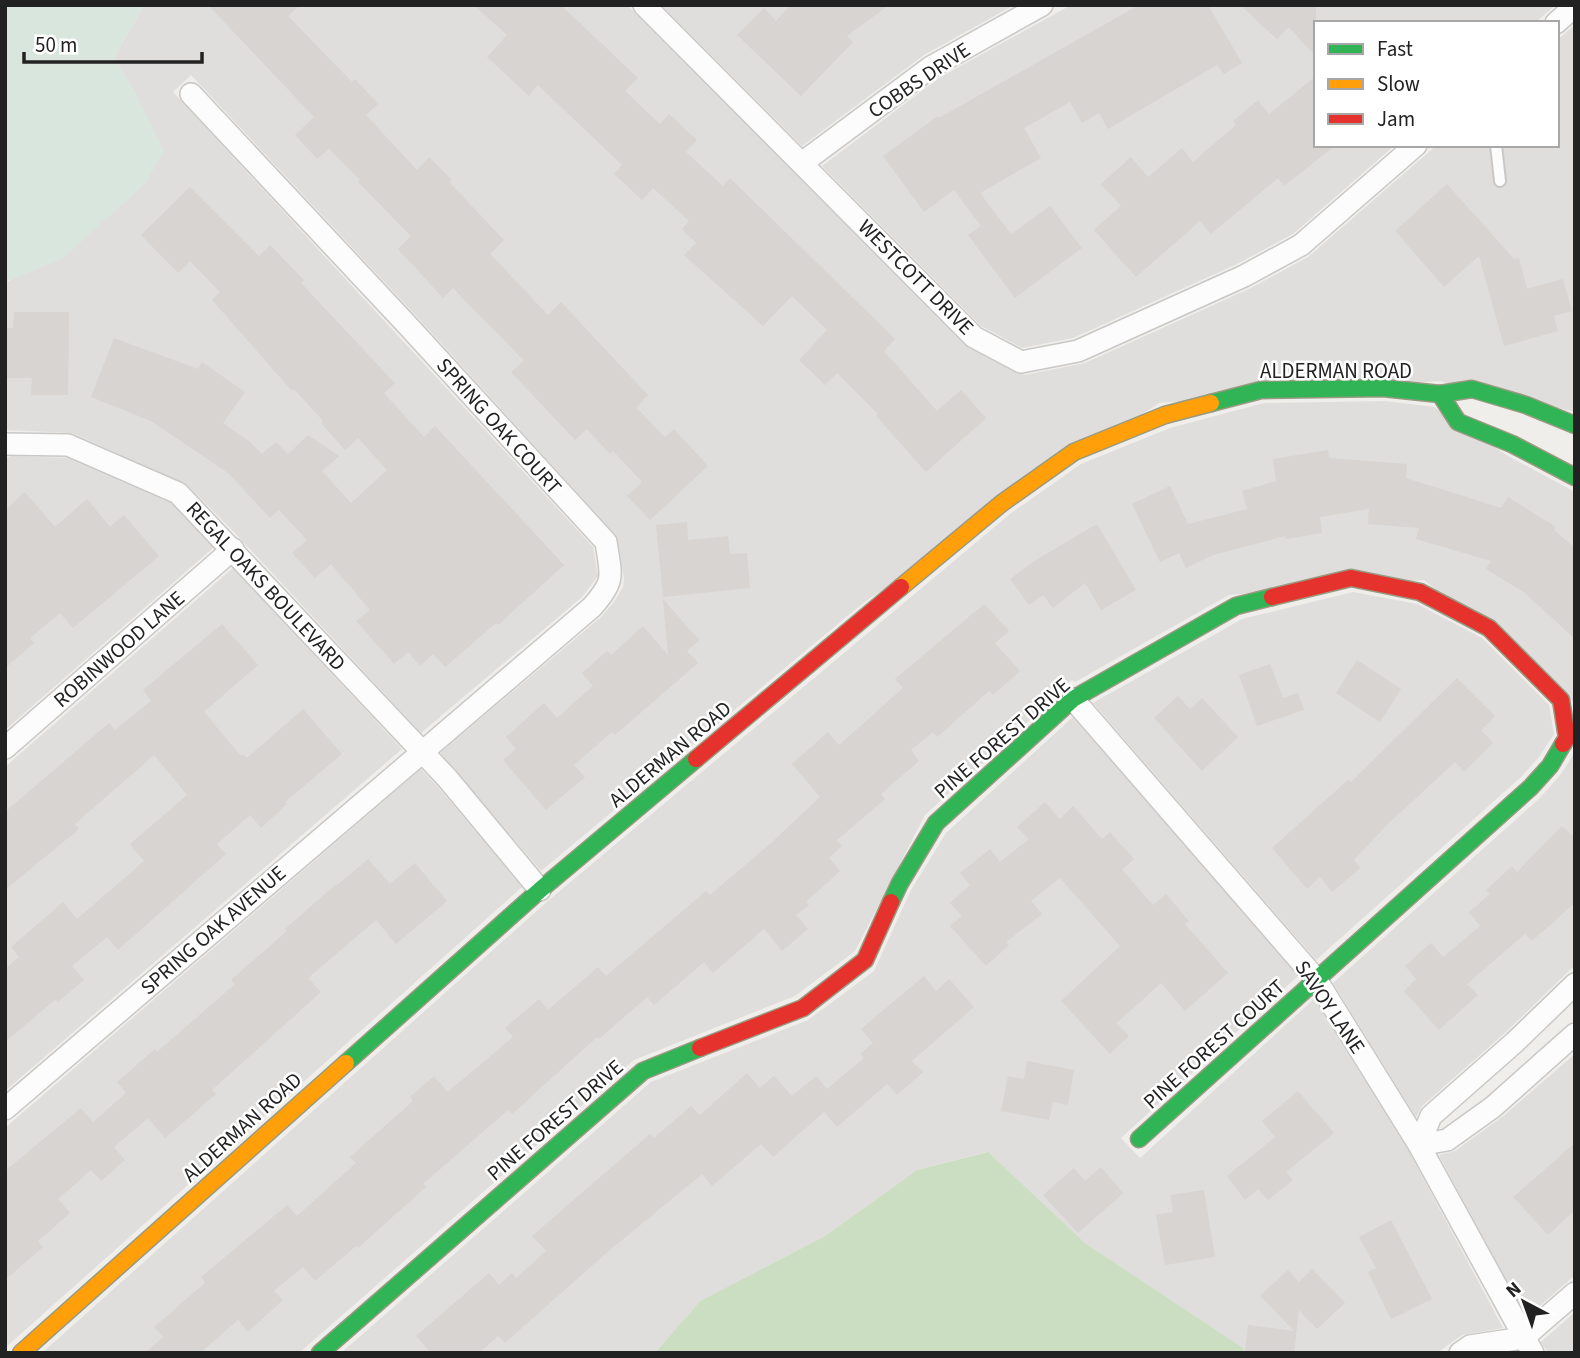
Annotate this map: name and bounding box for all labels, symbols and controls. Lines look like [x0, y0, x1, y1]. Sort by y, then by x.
scale bar [24, 21, 203, 65]
legend [1314, 21, 1559, 147]
text: 50 m [35, 30, 77, 60]
text: Fast [1377, 34, 1413, 64]
street label: COBBS DRIVE [862, 35, 976, 125]
text: Slow [1377, 69, 1420, 99]
text: Jam [1377, 104, 1415, 134]
street label: WESTCOTT DRIVE [851, 212, 981, 342]
street label: SPRING OAK COURT [429, 351, 569, 501]
street label: ALDERMAN ROAD [1260, 356, 1412, 386]
street label: REGAL OAKS BOULEVARD [179, 495, 353, 677]
street label: ROBINWOOD LANE [47, 584, 191, 714]
street label: PINE FOREST DRIVE [927, 670, 1077, 806]
street label: ALDERMAN ROAD [602, 694, 738, 814]
street label: SPRING OAK AVENUE [134, 858, 292, 1002]
street label: SAVOY LANE [1288, 954, 1372, 1060]
street label: PINE FOREST COURT [1137, 972, 1291, 1116]
street label: PINE FOREST DRIVE [480, 1052, 630, 1188]
street label: ALDERMAN ROAD [175, 1065, 309, 1189]
north arrow [1489, 1267, 1559, 1337]
text: N [1500, 1276, 1527, 1305]

